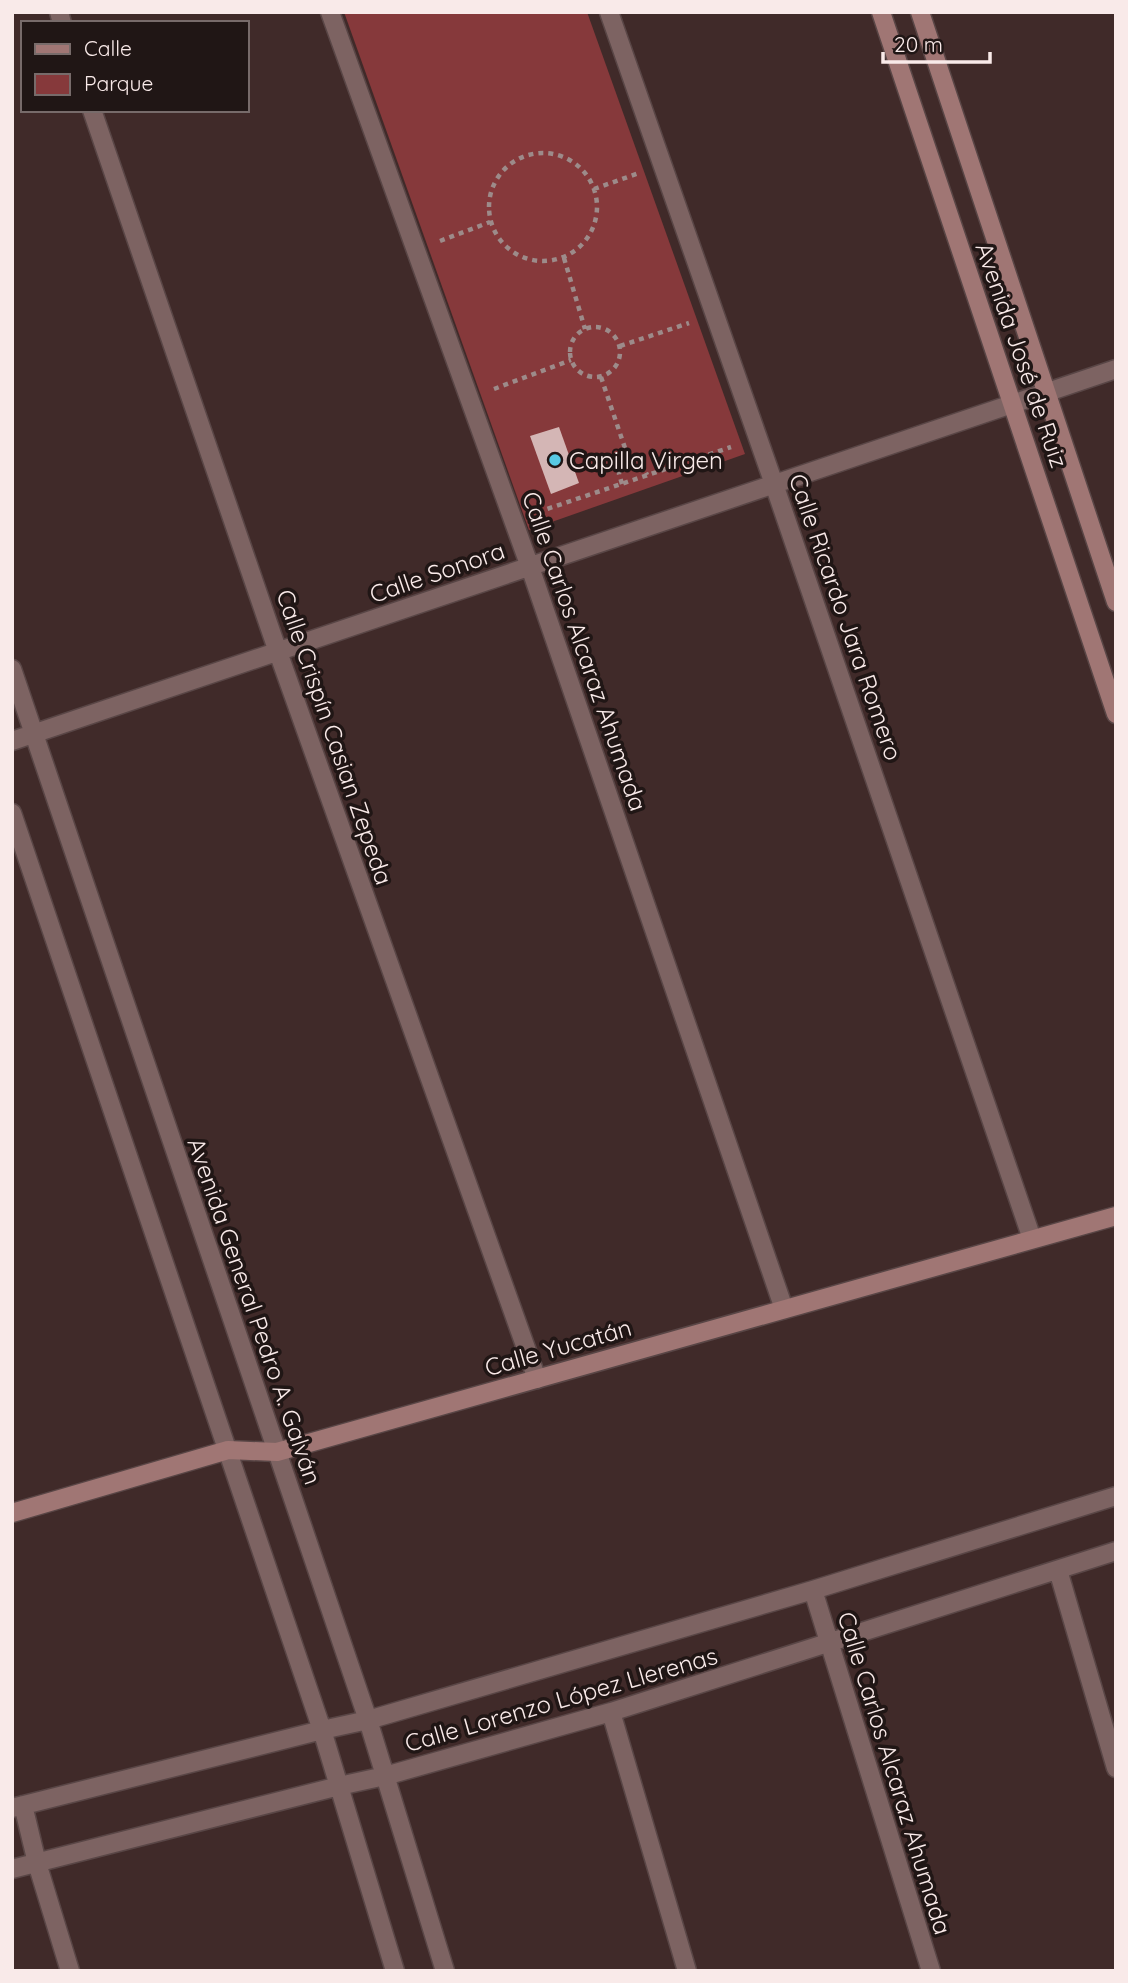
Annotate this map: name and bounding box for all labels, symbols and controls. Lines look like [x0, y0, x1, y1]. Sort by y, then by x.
legend [21, 21, 248, 112]
scale bar [883, 21, 990, 65]
text: 20 m [894, 31, 943, 57]
text: Calle [84, 35, 132, 61]
text: Parque [84, 70, 153, 96]
street label: Avenida José de Ruiz [969, 239, 1075, 471]
place label: Capilla Virgen [569, 445, 723, 475]
marker: Capilla Virgen [547, 452, 563, 468]
street label: Calle Ricardo Jara Romero [783, 470, 909, 764]
street label: Calle Carlos Alcaraz Ahumada [516, 487, 654, 815]
street label: Calle Sonora [365, 535, 509, 609]
street label: Calle Crispín Casian Zepeda [270, 585, 400, 889]
street label: Avenida General Pedro A. Galván [181, 1134, 329, 1488]
street label: Calle Yucatán [481, 1312, 635, 1382]
street label: Calle Carlos Alcaraz Ahumada [832, 1608, 958, 1938]
street label: Calle Lorenzo López Llerenas [401, 1640, 721, 1758]

